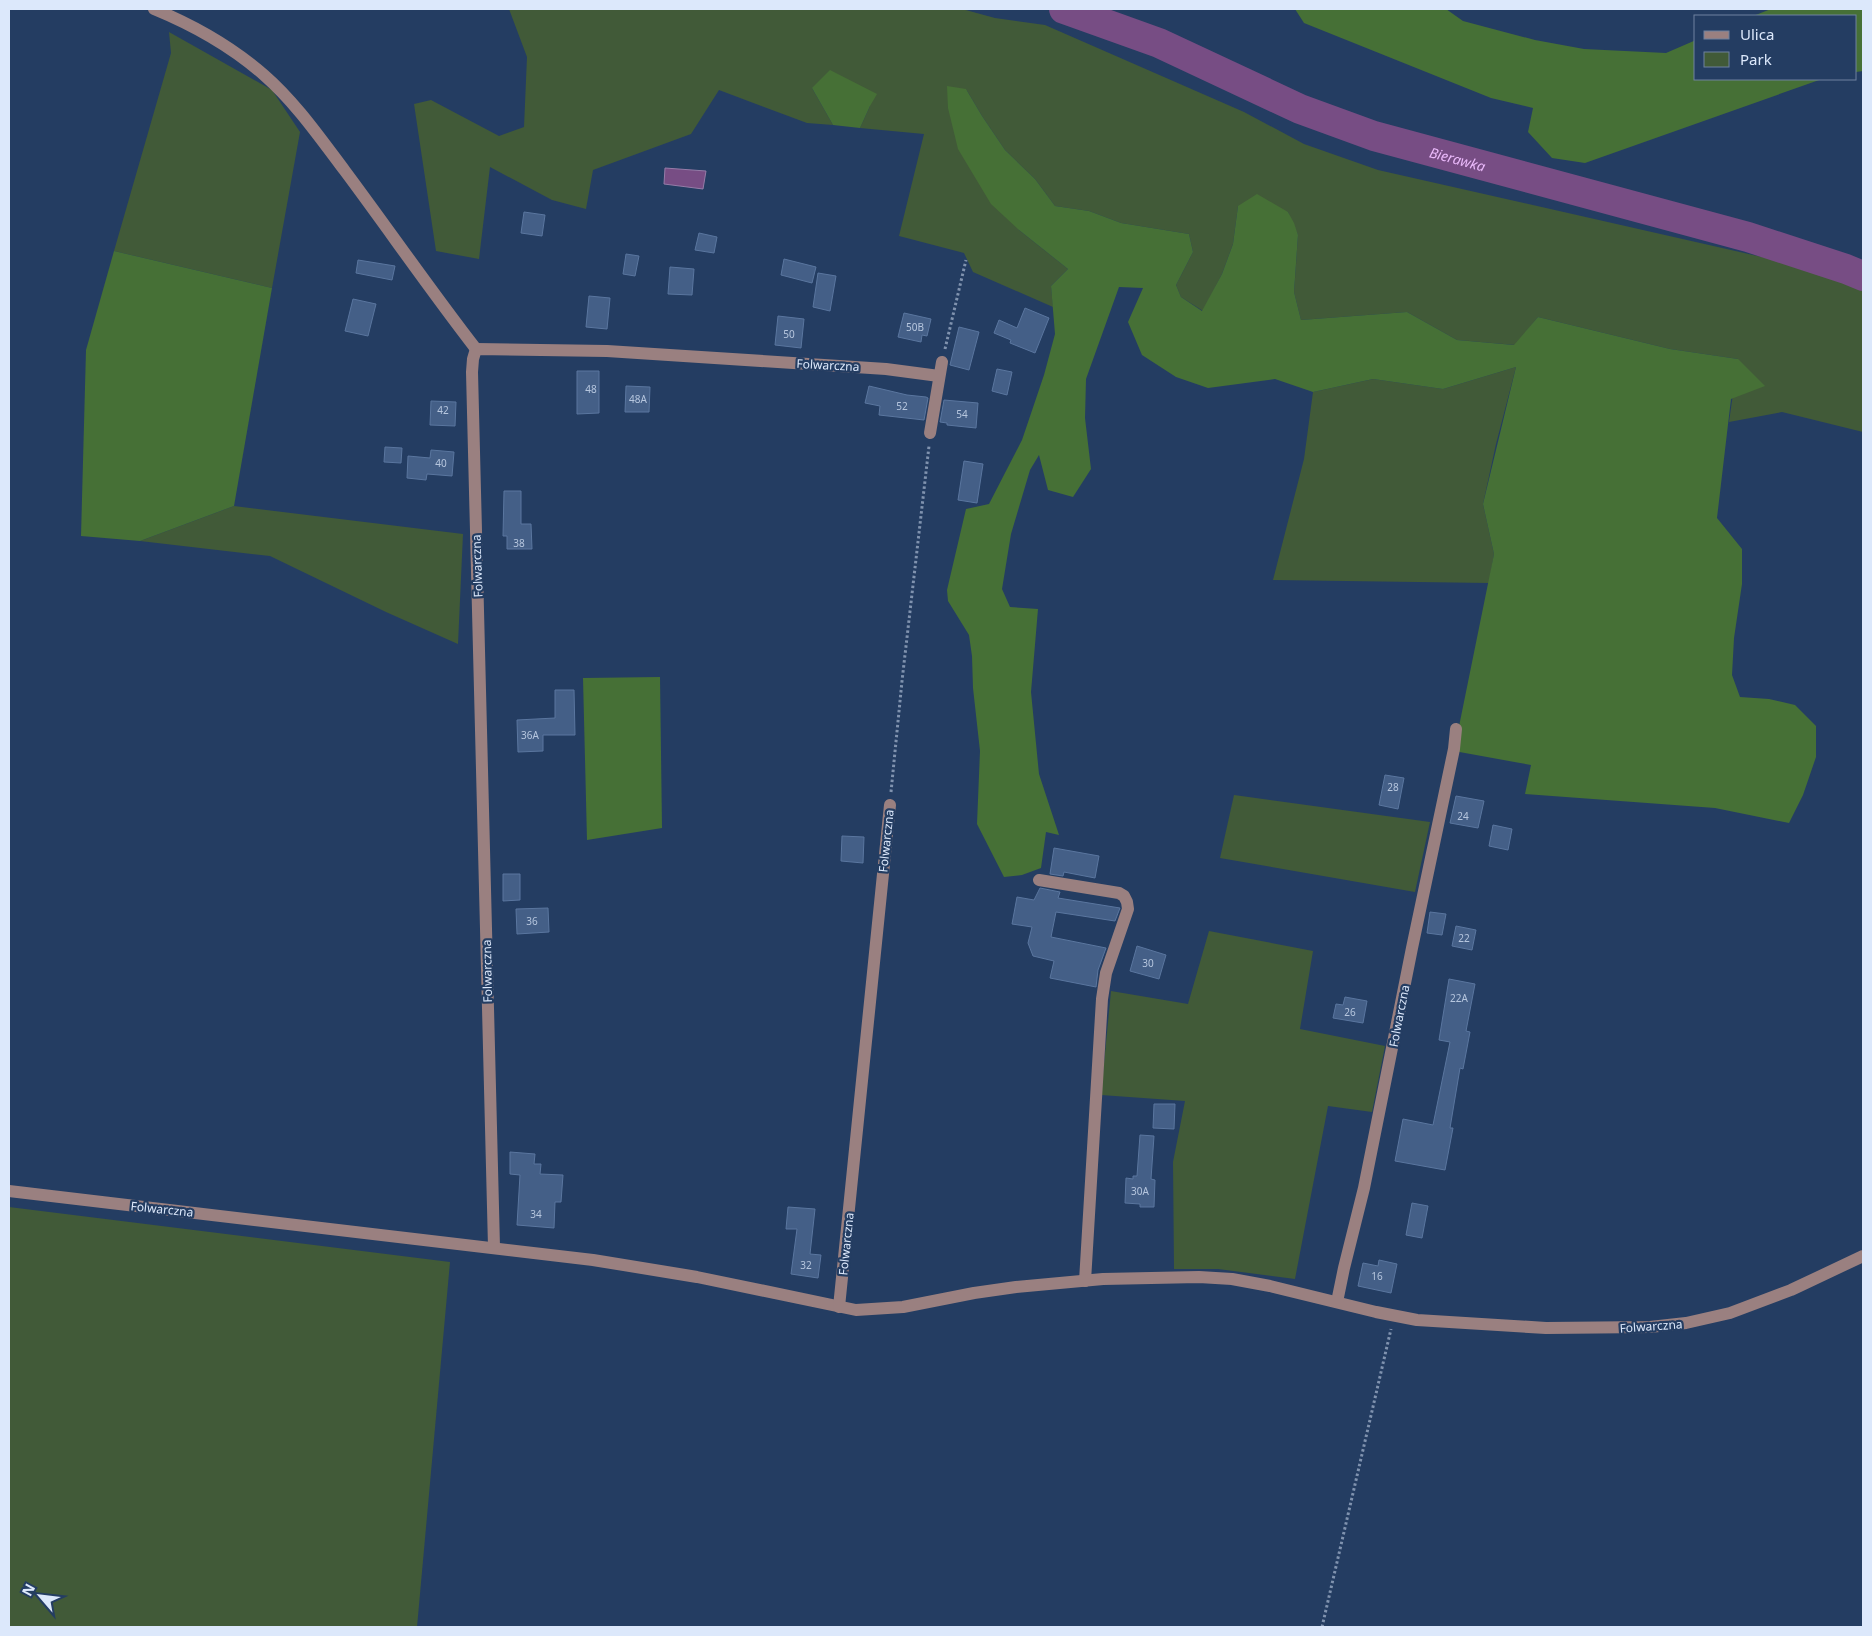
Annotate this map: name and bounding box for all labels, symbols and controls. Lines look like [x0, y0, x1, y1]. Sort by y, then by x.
legend [1694, 15, 1857, 80]
text: Ulica [1740, 24, 1774, 44]
text: Park [1740, 49, 1772, 69]
water label: Bierawka [1428, 142, 1488, 175]
house number: 50B [906, 320, 924, 334]
house number: 50 [783, 327, 795, 341]
street label: Folwarczna [796, 355, 860, 375]
house number: 48 [585, 382, 597, 396]
house number: 48A [629, 392, 648, 406]
house number: 52 [896, 399, 908, 413]
house number: 42 [437, 403, 449, 417]
house number: 54 [956, 407, 968, 421]
house number: 40 [435, 456, 447, 470]
street label: Folwarczna [467, 534, 487, 598]
house number: 38 [513, 536, 525, 550]
house number: 36A [521, 728, 540, 742]
house number: 28 [1387, 780, 1399, 794]
street label: Folwarczna [874, 809, 898, 873]
house number: 24 [1457, 809, 1469, 823]
house number: 36 [526, 914, 538, 928]
house number: 22 [1458, 931, 1470, 945]
street label: Folwarczna [478, 939, 496, 1003]
house number: 30 [1142, 956, 1154, 970]
street label: Folwarczna [1385, 983, 1413, 1049]
house number: 22A [1450, 991, 1469, 1005]
house number: 26 [1344, 1005, 1356, 1019]
house number: 30A [1131, 1184, 1150, 1198]
street label: Folwarczna [130, 1197, 194, 1221]
house number: 34 [530, 1207, 542, 1221]
street label: Folwarczna [834, 1212, 858, 1276]
house number: 32 [800, 1258, 812, 1272]
house number: 16 [1371, 1269, 1383, 1283]
street label: Folwarczna [1619, 1315, 1683, 1337]
north arrow [15, 1571, 65, 1621]
text: N [17, 1580, 39, 1599]

